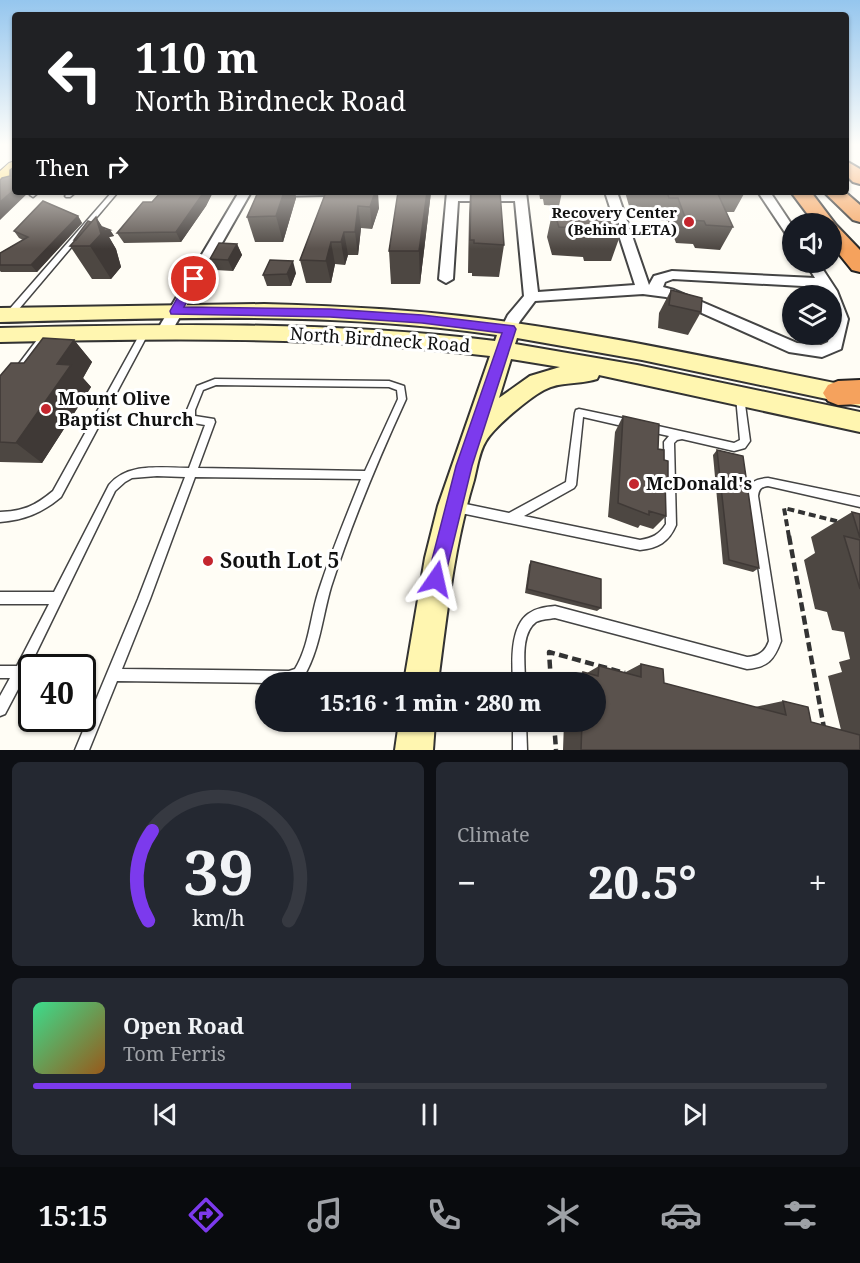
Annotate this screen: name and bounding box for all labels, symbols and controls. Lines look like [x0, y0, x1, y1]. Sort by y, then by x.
text: 110 m [135, 28, 259, 85]
icon: left [36, 36, 114, 114]
text: North Birdneck Road [135, 82, 406, 119]
icon: right [101, 150, 134, 183]
text: Then [36, 152, 89, 182]
place label: Recovery Center (Behind LETA) [551, 202, 677, 239]
map controls [782, 213, 842, 345]
button: sound [782, 213, 842, 273]
marker: Recovery Center (Behind LETA) [682, 215, 696, 229]
pin [168, 253, 219, 304]
icon: arrive [177, 262, 210, 295]
button: layers [782, 285, 842, 345]
street label: North Birdneck Road [289, 321, 471, 357]
place label: Mount Olive Baptist Church [58, 386, 194, 431]
marker: Mount Olive Baptist Church [39, 402, 53, 416]
place label: McDonald's [646, 471, 753, 495]
marker: McDonald's [627, 477, 641, 491]
place label: South Lot 5 [220, 546, 340, 574]
position arrow [404, 547, 468, 611]
marker: South Lot 5 [201, 554, 215, 568]
speed limit sign: 40 [18, 654, 96, 732]
text: 15:16 · 1 min · 280 m [320, 687, 541, 717]
text: Climate [457, 821, 530, 848]
text: 39 [183, 828, 253, 913]
text: 20.5° [588, 851, 697, 912]
text: − [457, 860, 476, 905]
text: + [809, 860, 827, 905]
text: km/h [192, 903, 245, 932]
text: Open Road [123, 1010, 244, 1040]
text: Tom Ferris [123, 1040, 226, 1067]
icon: previous [149, 1098, 182, 1131]
icon: pause [413, 1098, 446, 1131]
icon: next [678, 1098, 711, 1131]
icon: directions [185, 1194, 227, 1236]
icon: music [304, 1194, 346, 1236]
icon: phone [423, 1194, 465, 1236]
icon: climate [542, 1194, 584, 1236]
icon: car [660, 1194, 702, 1236]
icon: filters [779, 1194, 821, 1236]
text: 15:15 [38, 1197, 108, 1234]

